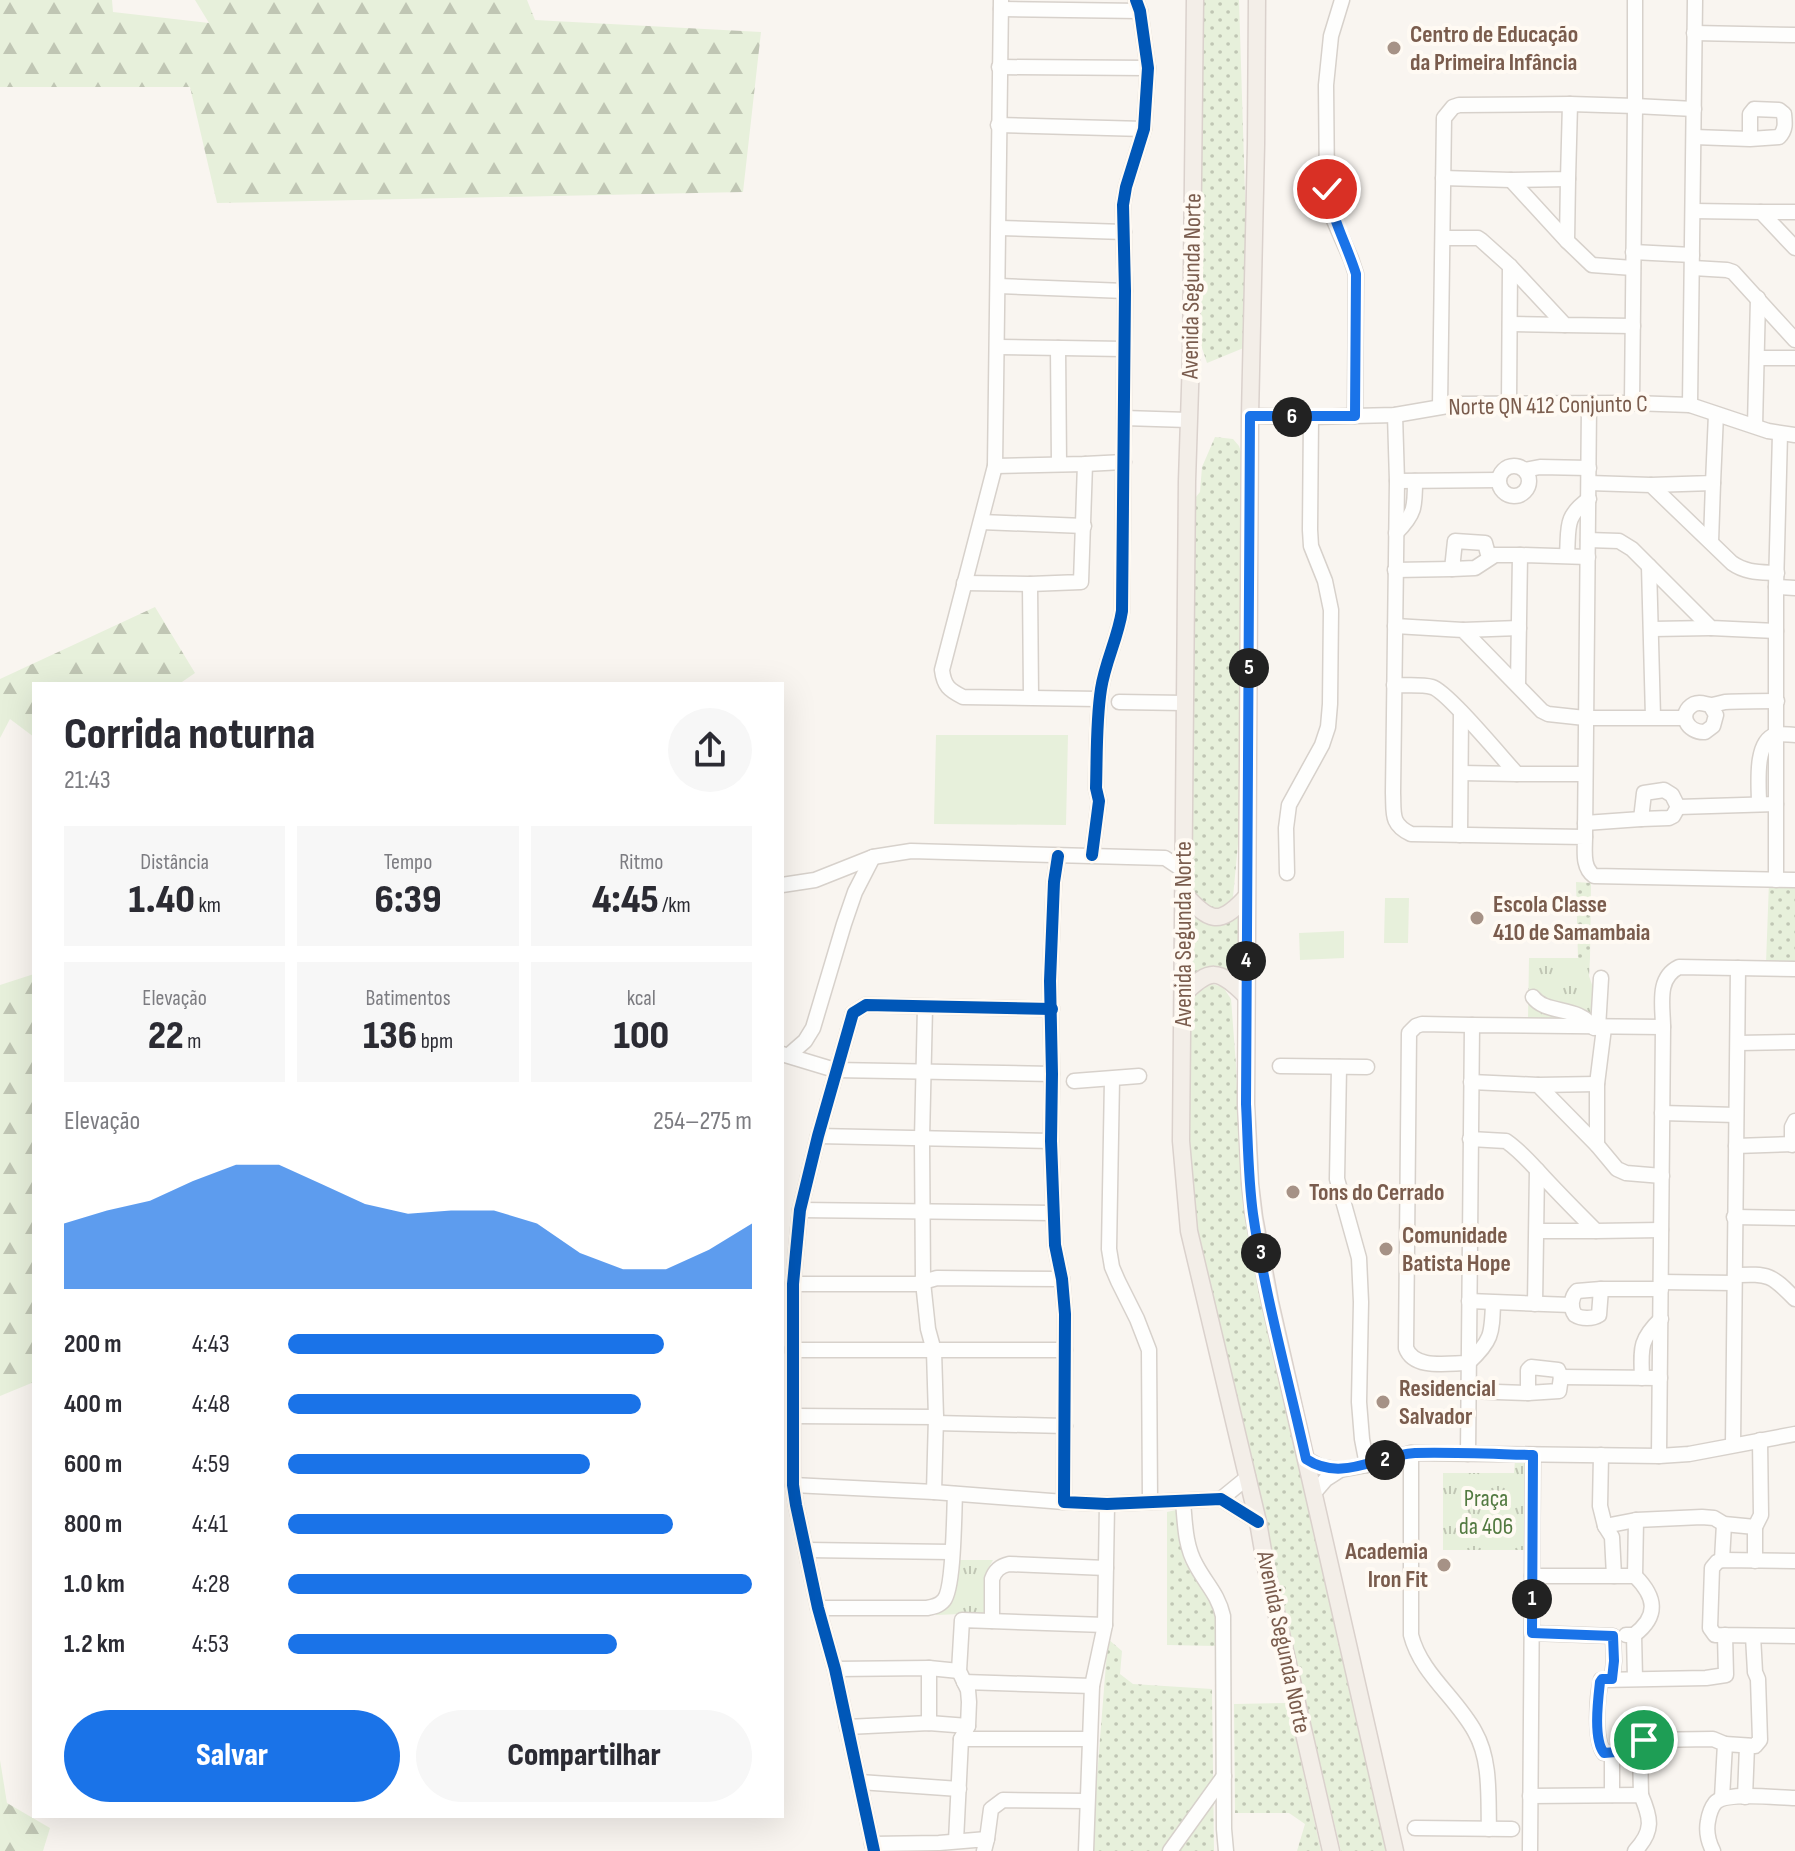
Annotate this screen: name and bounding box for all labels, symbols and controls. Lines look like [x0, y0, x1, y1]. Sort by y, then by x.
place label: Centro de Educação da Primeira Infância [1410, 20, 1578, 77]
marker: Centro de Educação da Primeira Infância [1385, 39, 1403, 57]
pin [1293, 155, 1361, 223]
icon: check [1305, 167, 1349, 211]
street label: Avenida Segunda Norte [1175, 193, 1208, 380]
street label: Norte QN 412 Conjunto C [1448, 389, 1648, 422]
pin: 6 [1272, 397, 1312, 437]
text: 6 [1287, 403, 1297, 430]
pin: 5 [1229, 648, 1269, 688]
text: 5 [1244, 654, 1254, 681]
text: Corrida noturna [64, 708, 315, 761]
button: share [668, 708, 752, 792]
text: 21:43 [64, 765, 111, 796]
street label: Avenida Segunda Norte [1169, 841, 1198, 1028]
text: Distância [140, 849, 209, 876]
text: Tempo [384, 849, 432, 876]
text: Ritmo [619, 849, 663, 876]
text: 1.40 [128, 876, 195, 924]
text: 6:39 [375, 876, 441, 924]
text: 4:45 [592, 876, 659, 924]
place label: Escola Classe 410 de Samambaia [1493, 890, 1650, 947]
text: km [195, 892, 221, 919]
text: /km [659, 892, 691, 919]
marker: Escola Classe 410 de Samambaia [1468, 909, 1486, 927]
pin: 4 [1226, 941, 1266, 981]
text: 4 [1241, 947, 1251, 974]
text: Elevação [142, 985, 207, 1012]
text: Batimentos [365, 985, 451, 1012]
text: kcal [627, 985, 656, 1012]
text: 22 [148, 1012, 184, 1060]
text: 136 [363, 1012, 417, 1060]
text: 100 [614, 1012, 669, 1060]
text: m [184, 1028, 201, 1055]
text: bpm [417, 1028, 453, 1055]
text: Elevação [64, 1106, 140, 1137]
text: 254–275 m [653, 1106, 752, 1137]
place label: Tons do Cerrado [1309, 1178, 1444, 1207]
marker: Tons do Cerrado [1284, 1183, 1302, 1201]
place label: Comunidade Batista Hope [1402, 1221, 1511, 1278]
pin: 3 [1241, 1233, 1281, 1273]
text: 3 [1256, 1239, 1266, 1266]
marker: Comunidade Batista Hope [1377, 1240, 1395, 1258]
text: 200 m [64, 1329, 121, 1360]
text: 4:43 [192, 1329, 230, 1360]
place label: Residencial Salvador [1399, 1374, 1496, 1431]
text: 400 m [64, 1389, 122, 1420]
text: 4:48 [192, 1389, 230, 1420]
marker: Residencial Salvador [1374, 1393, 1392, 1411]
pin: 2 [1365, 1440, 1405, 1480]
text: 2 [1380, 1446, 1390, 1473]
text: 600 m [64, 1449, 122, 1480]
text: 4:59 [192, 1449, 230, 1480]
park label: Praça da 406 [1459, 1484, 1513, 1541]
text: 800 m [64, 1509, 122, 1540]
text: 4:41 [192, 1509, 228, 1540]
place label: Academia Iron Fit [1344, 1537, 1428, 1594]
street label: Avenida Segunda Norte [1250, 1547, 1317, 1736]
marker: Academia Iron Fit [1435, 1556, 1453, 1574]
text: 1.0 km [64, 1569, 125, 1600]
text: 4:28 [192, 1569, 230, 1600]
pin: 1 [1512, 1579, 1552, 1619]
text: 1 [1528, 1585, 1536, 1612]
text: 1.2 km [64, 1629, 125, 1660]
text: 4:53 [192, 1629, 229, 1660]
pin [1610, 1706, 1678, 1774]
button: Salvar [64, 1710, 400, 1802]
button: Compartilhar [416, 1710, 752, 1802]
icon: arrive [1622, 1718, 1666, 1762]

